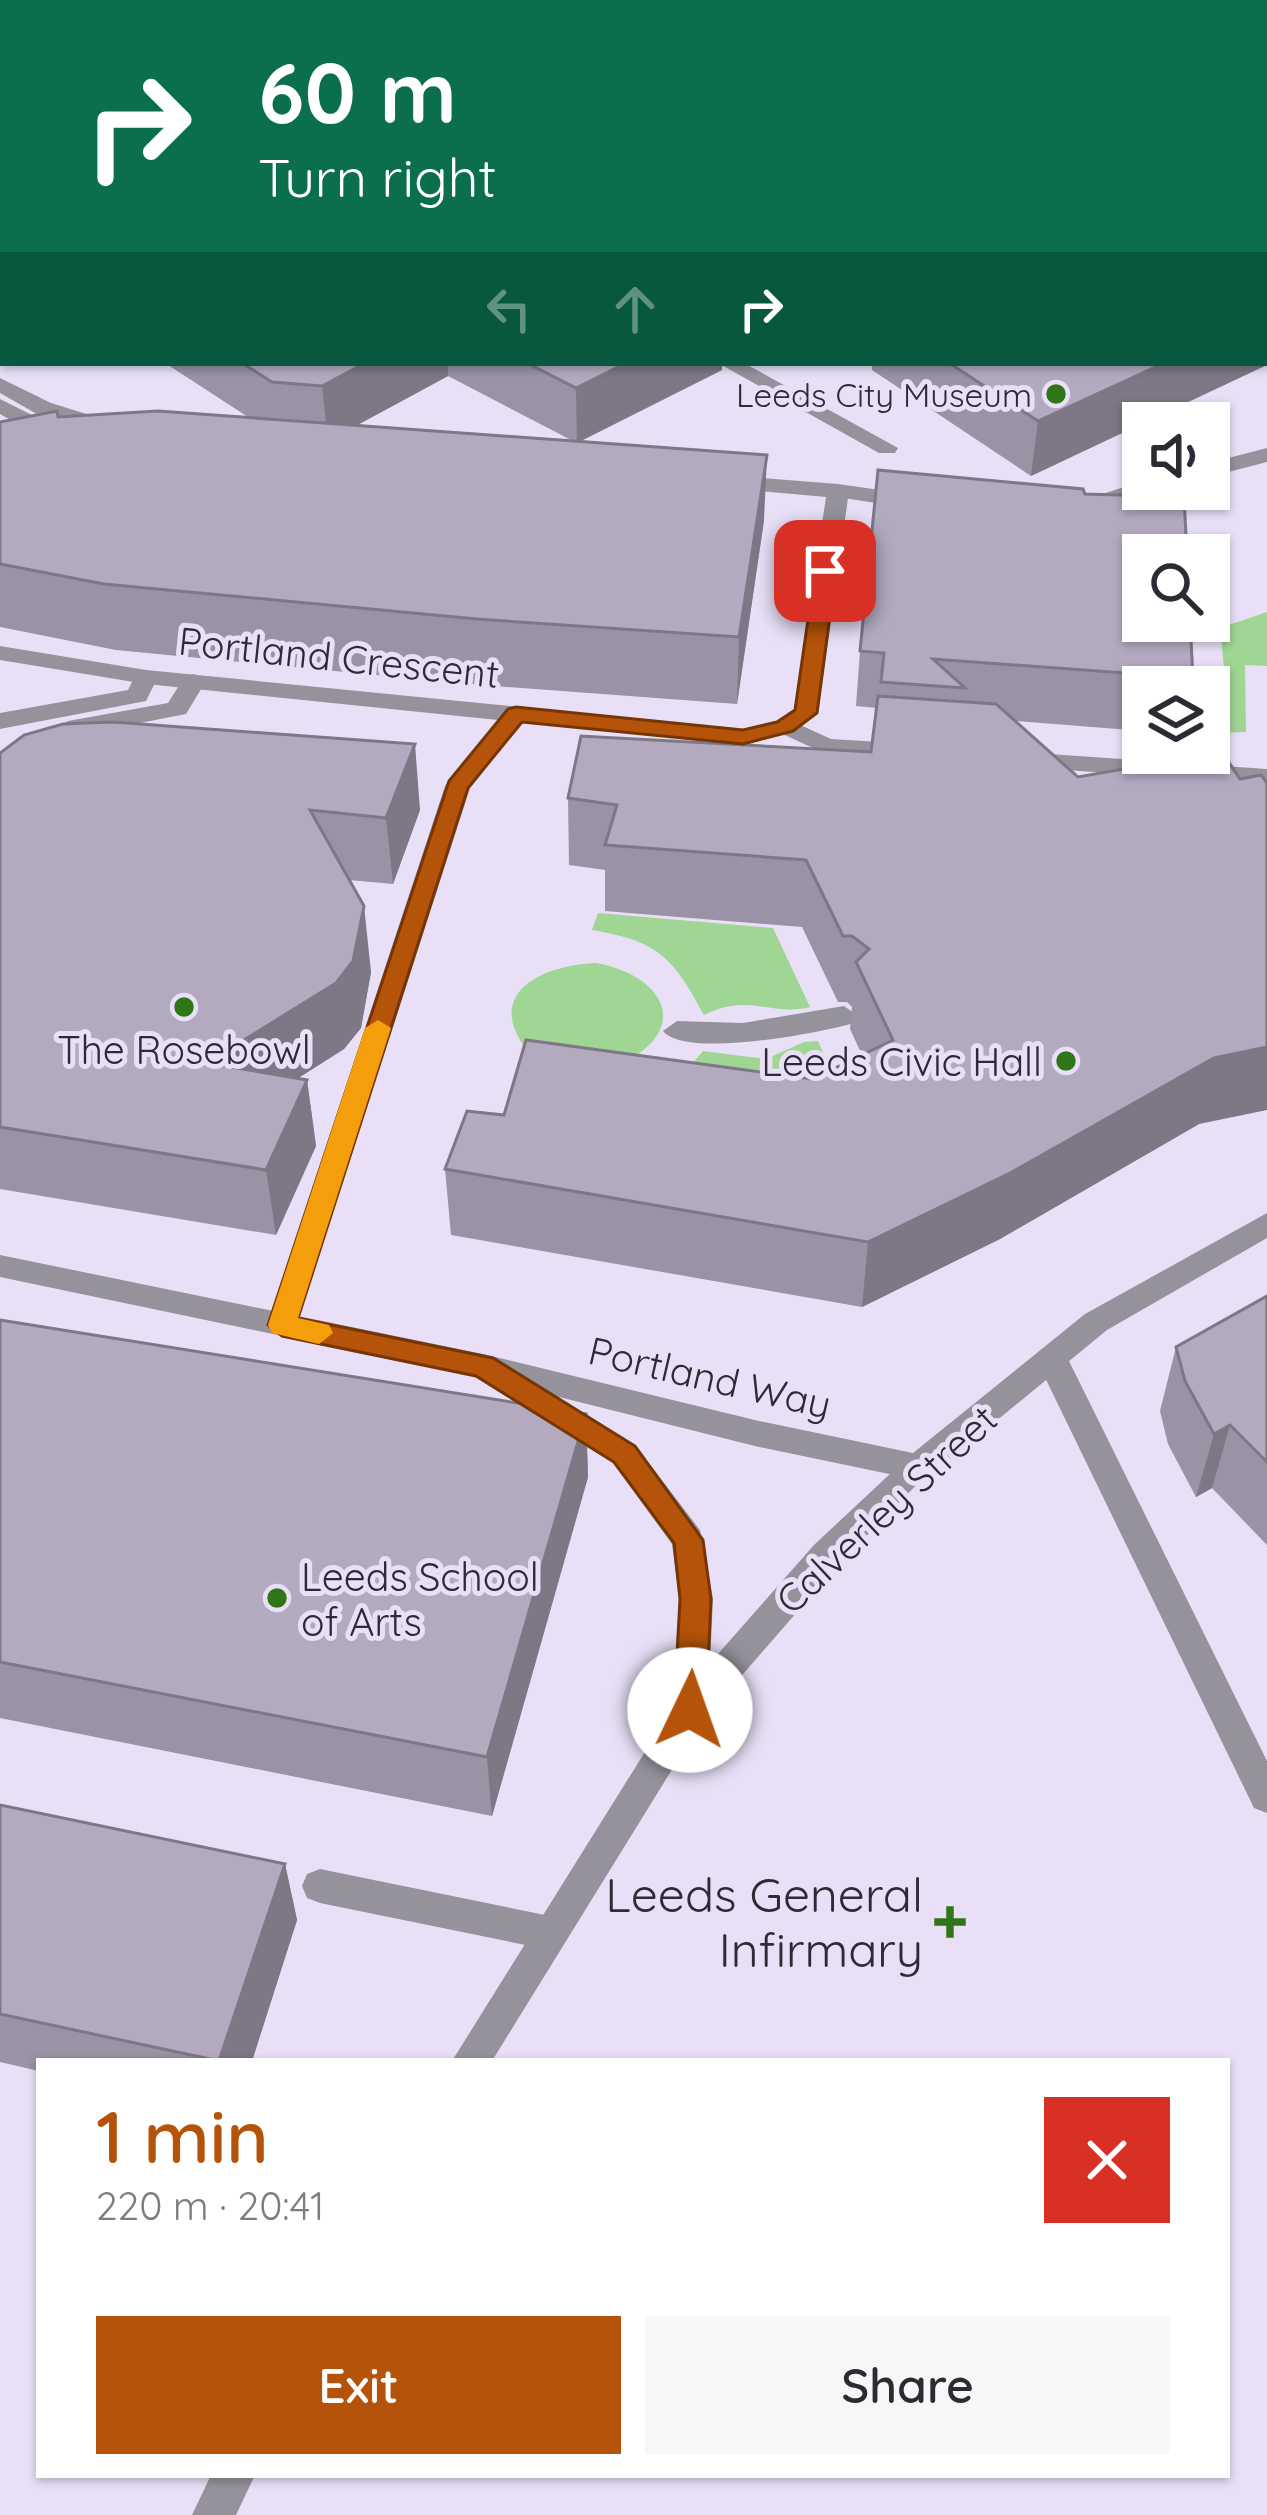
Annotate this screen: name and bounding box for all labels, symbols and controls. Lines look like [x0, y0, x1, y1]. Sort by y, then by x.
text: 60 m [258, 39, 457, 144]
icon: right [60, 48, 216, 204]
text: Turn right [258, 143, 497, 211]
icon: left [476, 276, 542, 342]
icon: ahead [602, 276, 668, 342]
icon: right [728, 276, 794, 342]
place label: Leeds City Museum [736, 374, 1032, 415]
marker: Leeds City Museum [1043, 381, 1069, 407]
map controls [1122, 402, 1230, 774]
button: sound [1122, 402, 1230, 510]
pin [774, 520, 876, 622]
button: search [1122, 534, 1230, 642]
icon: arrive [792, 538, 858, 604]
street label: Portland Crescent [176, 616, 502, 698]
button: layers [1122, 666, 1230, 774]
marker: The Rosebowl [171, 994, 197, 1020]
place label: The Rosebowl [57, 1025, 311, 1074]
place label: Leeds Civic Hall [761, 1037, 1042, 1086]
marker: Leeds Civic Hall [1053, 1048, 1079, 1074]
street label: Portland Way [584, 1325, 836, 1429]
street label: Calverley Street [765, 1394, 1007, 1624]
place label: Leeds School of Arts [301, 1552, 539, 1646]
marker: Leeds School of Arts [264, 1585, 290, 1611]
position arrow [627, 1647, 753, 1773]
place label: Leeds General Infirmary [605, 1864, 923, 1979]
marker: Leeds General Infirmary [934, 1906, 966, 1938]
text: 1 min [96, 2091, 269, 2181]
button: close [1044, 2097, 1170, 2223]
text: 220 m · 20:41 [96, 2181, 324, 2230]
button: Exit [96, 2316, 621, 2454]
button: Share [645, 2316, 1170, 2454]

